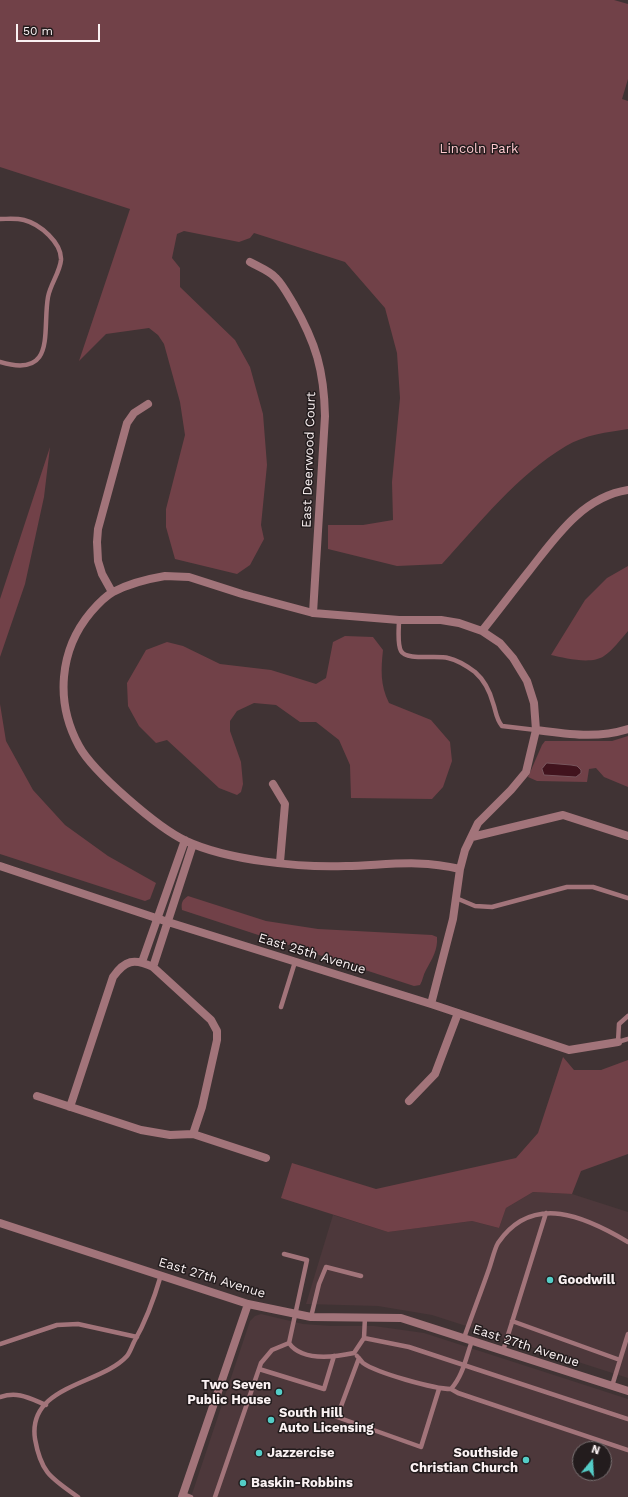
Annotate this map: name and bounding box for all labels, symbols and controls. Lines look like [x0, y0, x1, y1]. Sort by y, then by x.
scale bar [18, 16, 102, 42]
text: 50 m [23, 24, 53, 38]
park label: Lincoln Park [440, 141, 518, 157]
street label: East Deerwood Court [299, 392, 319, 528]
street label: East 25th Avenue [256, 930, 368, 978]
street label: East 27th Avenue [157, 1254, 267, 1302]
place label: Goodwill [558, 1272, 615, 1288]
marker: Goodwill [545, 1275, 555, 1285]
street label: East 27th Avenue [471, 1321, 581, 1371]
place label: Two Seven Public House [187, 1377, 271, 1408]
marker: Two Seven Public House [274, 1387, 284, 1397]
place label: South Hill Auto Licensing [279, 1405, 374, 1436]
marker: South Hill Auto Licensing [266, 1415, 276, 1425]
north arrow [572, 1441, 612, 1481]
text: N [590, 1443, 601, 1458]
place label: Jazzercise [267, 1445, 334, 1461]
place label: Southside Christian Church [410, 1445, 518, 1476]
marker: Jazzercise [254, 1448, 264, 1458]
marker: Southside Christian Church [521, 1455, 531, 1465]
place label: Baskin-Robbins [251, 1475, 353, 1491]
marker: Baskin-Robbins [238, 1478, 248, 1488]

